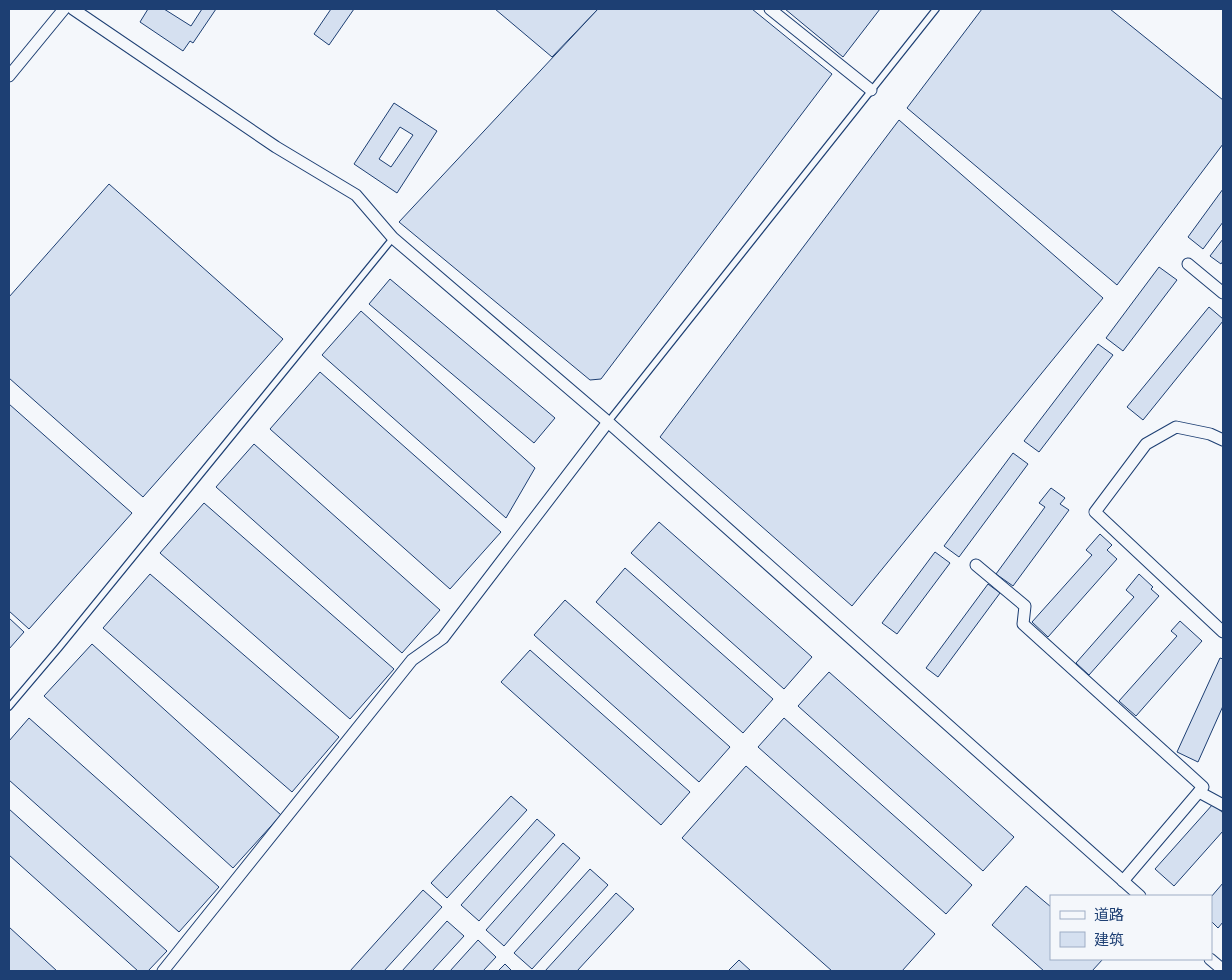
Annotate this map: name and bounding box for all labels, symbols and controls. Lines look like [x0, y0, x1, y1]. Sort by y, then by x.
legend [1050, 895, 1212, 960]
text: 道路 [1094, 906, 1124, 923]
text: 建筑 [1094, 931, 1124, 948]

